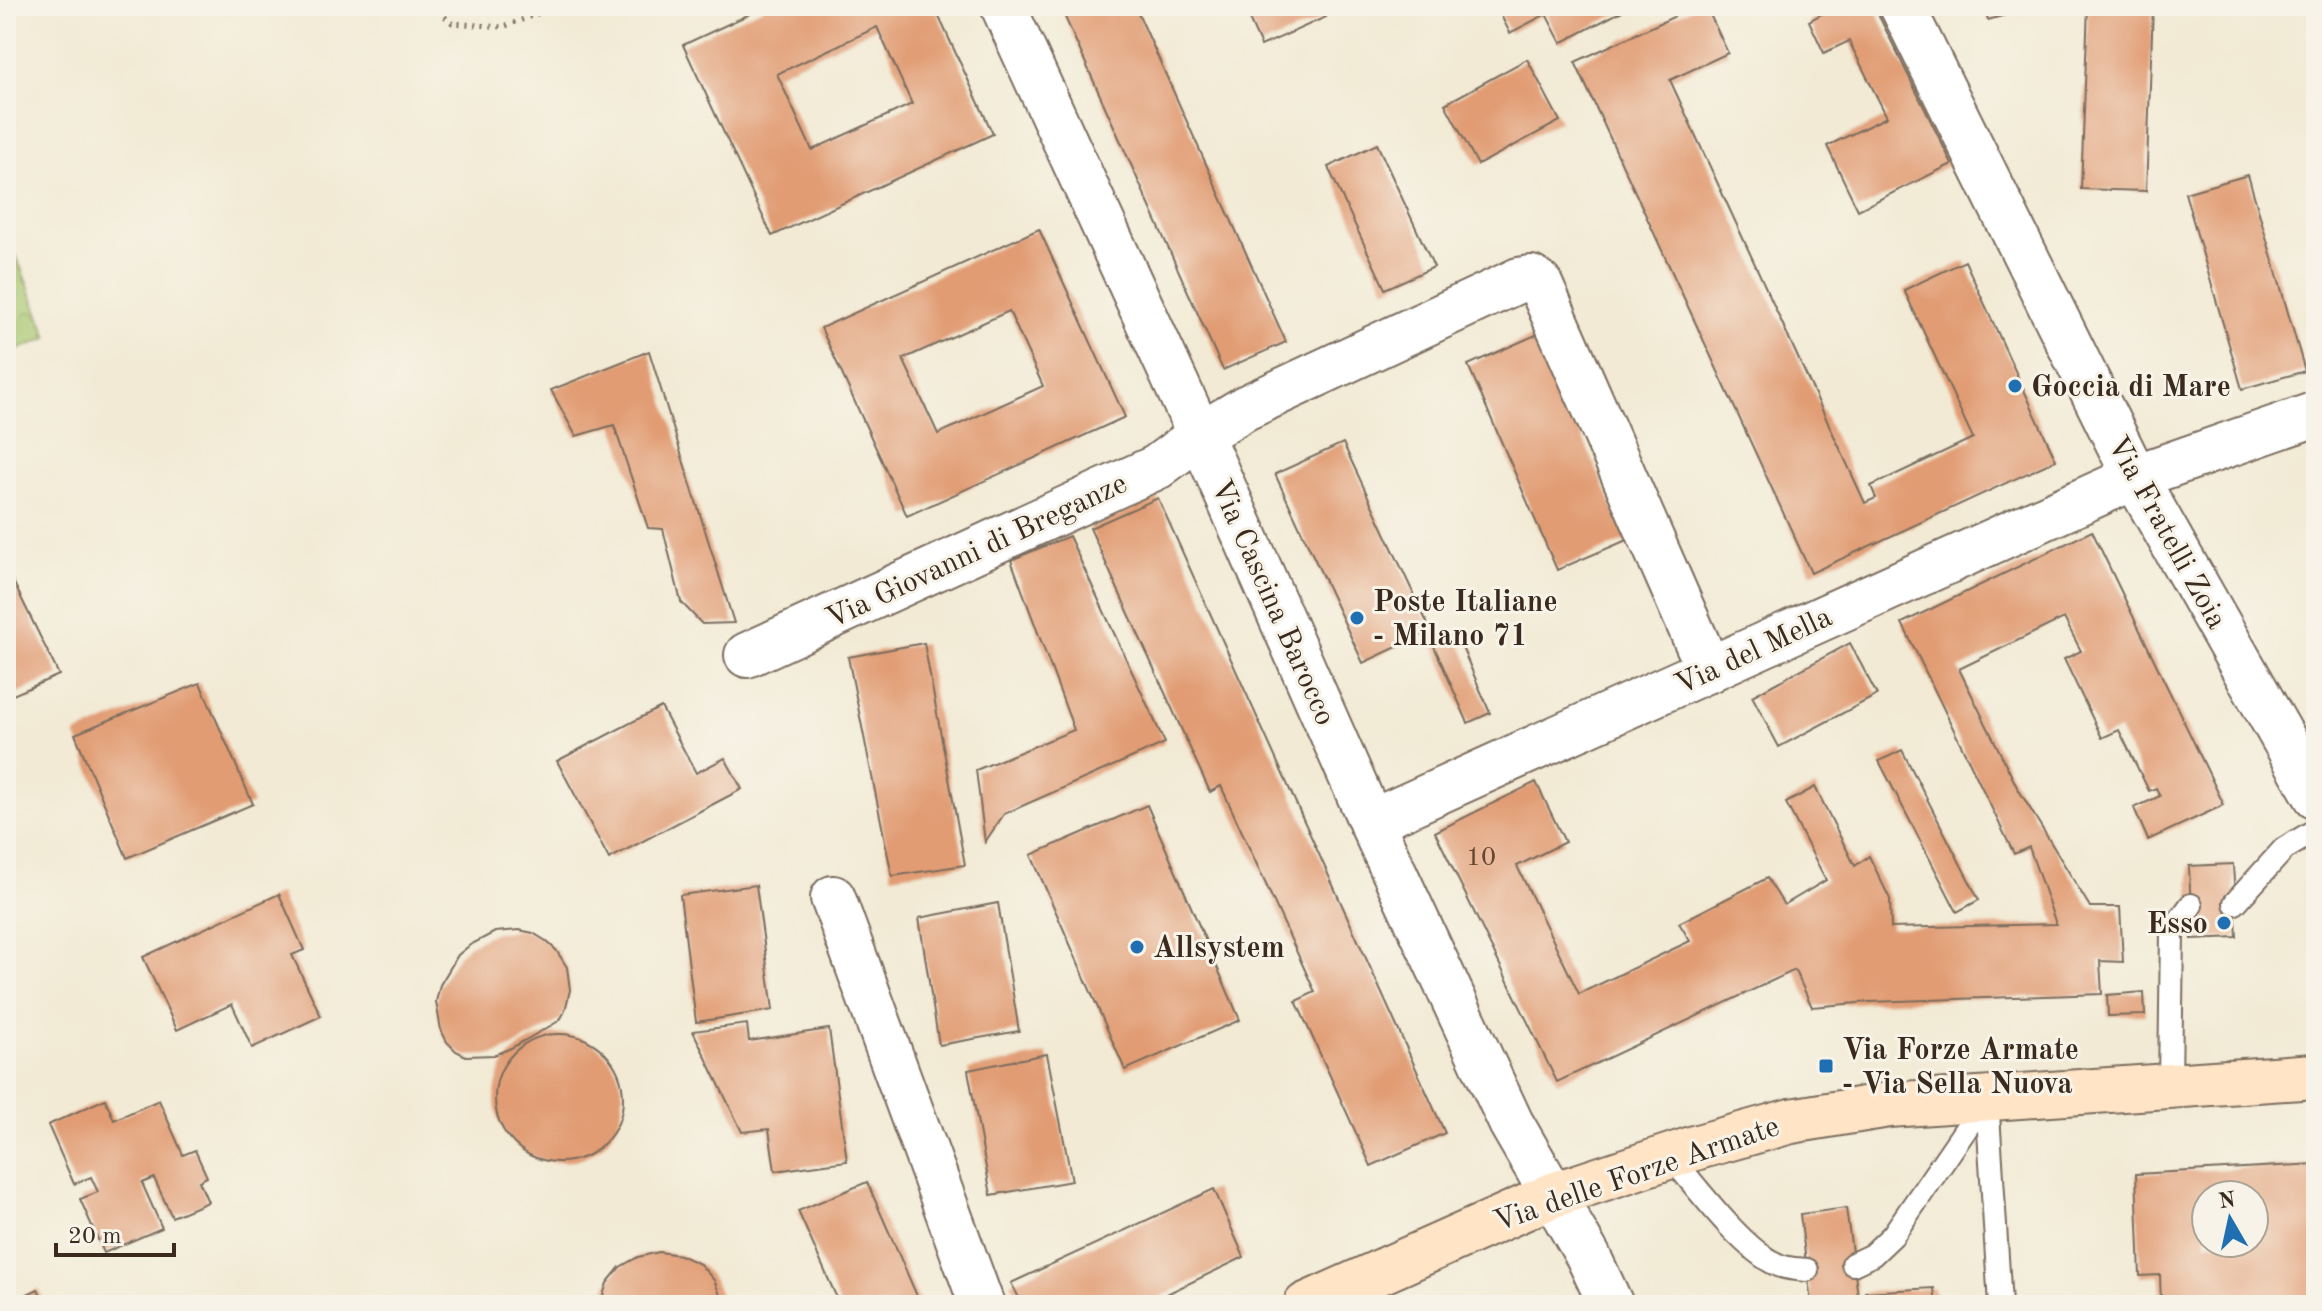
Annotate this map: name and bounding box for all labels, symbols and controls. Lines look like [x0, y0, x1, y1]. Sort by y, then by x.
place label: Goccia di Mare [2031, 373, 2231, 403]
marker: Goccia di Mare [2006, 377, 2024, 395]
street label: Via Fratelli Zoia [2101, 432, 2232, 634]
street label: Via Giovanni di Breganze [822, 469, 1132, 635]
street label: Via Cascina Barocco [1204, 475, 1340, 730]
place label: Poste Italiane - Milano 71 [1373, 588, 1558, 652]
street label: Via del Mella [1671, 602, 1837, 701]
marker: Poste Italiane - Milano 71 [1348, 609, 1366, 627]
house number: 10 [1466, 845, 1496, 871]
place label: Esso [2146, 910, 2208, 940]
marker: Esso [2215, 914, 2233, 932]
place label: Allsystem [1153, 934, 1285, 964]
marker: Allsystem [1128, 938, 1146, 956]
place label: Via Forze Armate - Via Sella Nuova [1842, 1036, 2079, 1100]
marker: Via Forze Armate - Via Sella Nuova [1817, 1057, 1835, 1075]
street label: Via delle Forze Armate [1490, 1112, 1783, 1238]
north arrow [2190, 1179, 2270, 1259]
text: N [2217, 1189, 2237, 1213]
scale bar [56, 1207, 174, 1257]
text: 20 m [68, 1225, 122, 1249]

